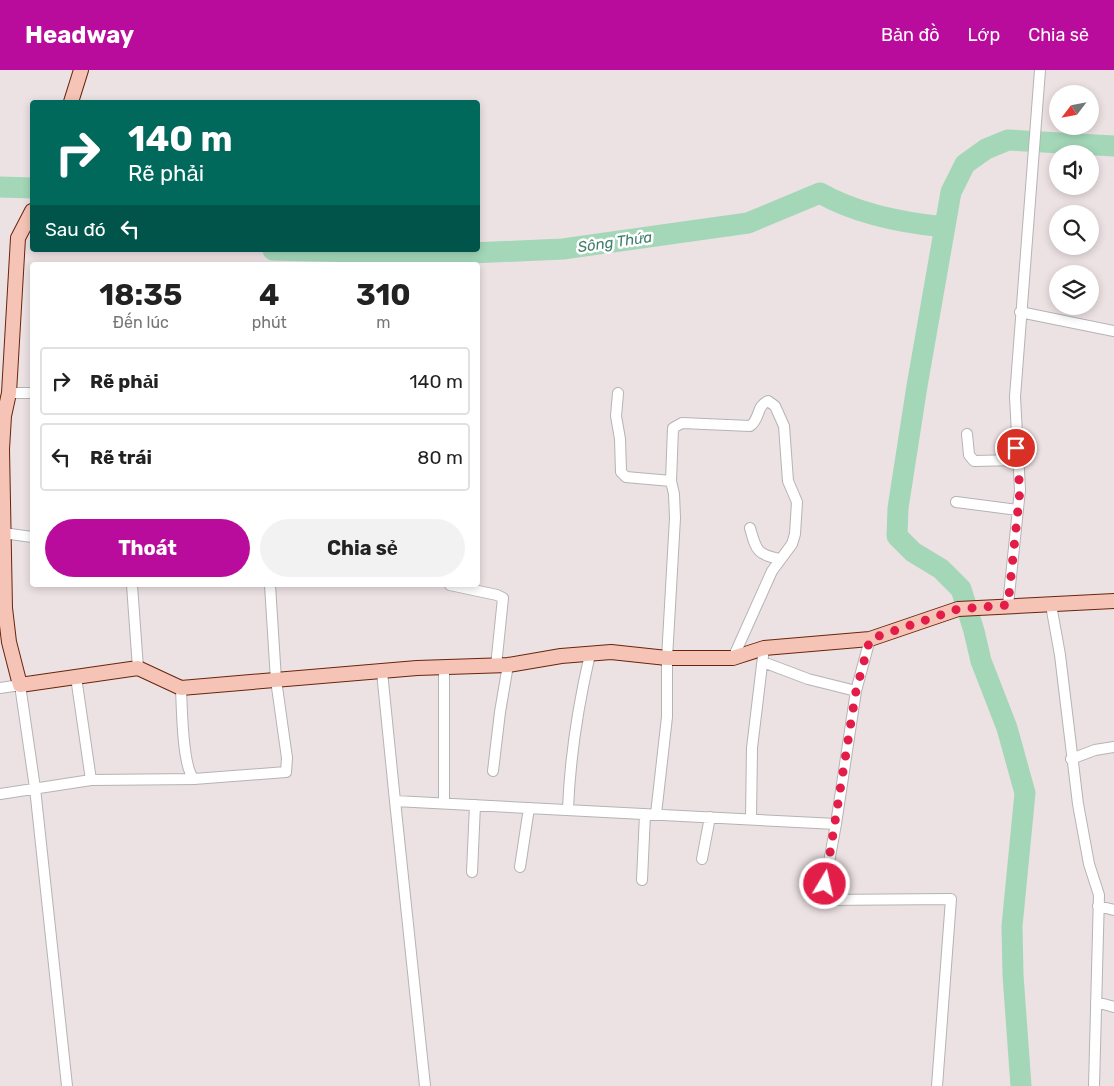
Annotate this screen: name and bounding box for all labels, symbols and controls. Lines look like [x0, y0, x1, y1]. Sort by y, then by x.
text: Headway [25, 21, 134, 49]
text: Bản đồ [881, 24, 939, 46]
text: Lớp [967, 24, 1000, 46]
text: Chia sẻ [1028, 24, 1089, 46]
north arrow [1049, 85, 1099, 135]
map controls [1049, 85, 1099, 315]
text: 140 m [128, 118, 233, 160]
icon: right [45, 120, 110, 185]
button: sound [1049, 145, 1099, 195]
text: Rẽ phải [128, 160, 204, 187]
button: search [1049, 205, 1099, 255]
icon: left [116, 215, 144, 243]
text: Sau đó [45, 218, 106, 241]
water label: Sông Thứa [577, 228, 654, 256]
button: layers [1049, 265, 1099, 315]
text: 18:35 [99, 277, 182, 313]
text: 4 [259, 277, 279, 313]
text: 310 [356, 277, 411, 313]
text: Đến lúc [113, 313, 169, 332]
text: phút [252, 313, 287, 332]
text: m [376, 313, 391, 332]
icon: right [47, 367, 75, 395]
text: Rẽ phải [90, 370, 159, 393]
text: 140 m [409, 370, 463, 393]
pin [995, 427, 1037, 469]
icon: arrive [1002, 434, 1030, 462]
icon: left [47, 443, 75, 471]
text: Rẽ trái [90, 446, 152, 469]
text: 80 m [417, 446, 463, 469]
button: Thoát [45, 519, 250, 577]
button: Chia sẻ [260, 519, 465, 577]
position arrow [798, 857, 850, 909]

